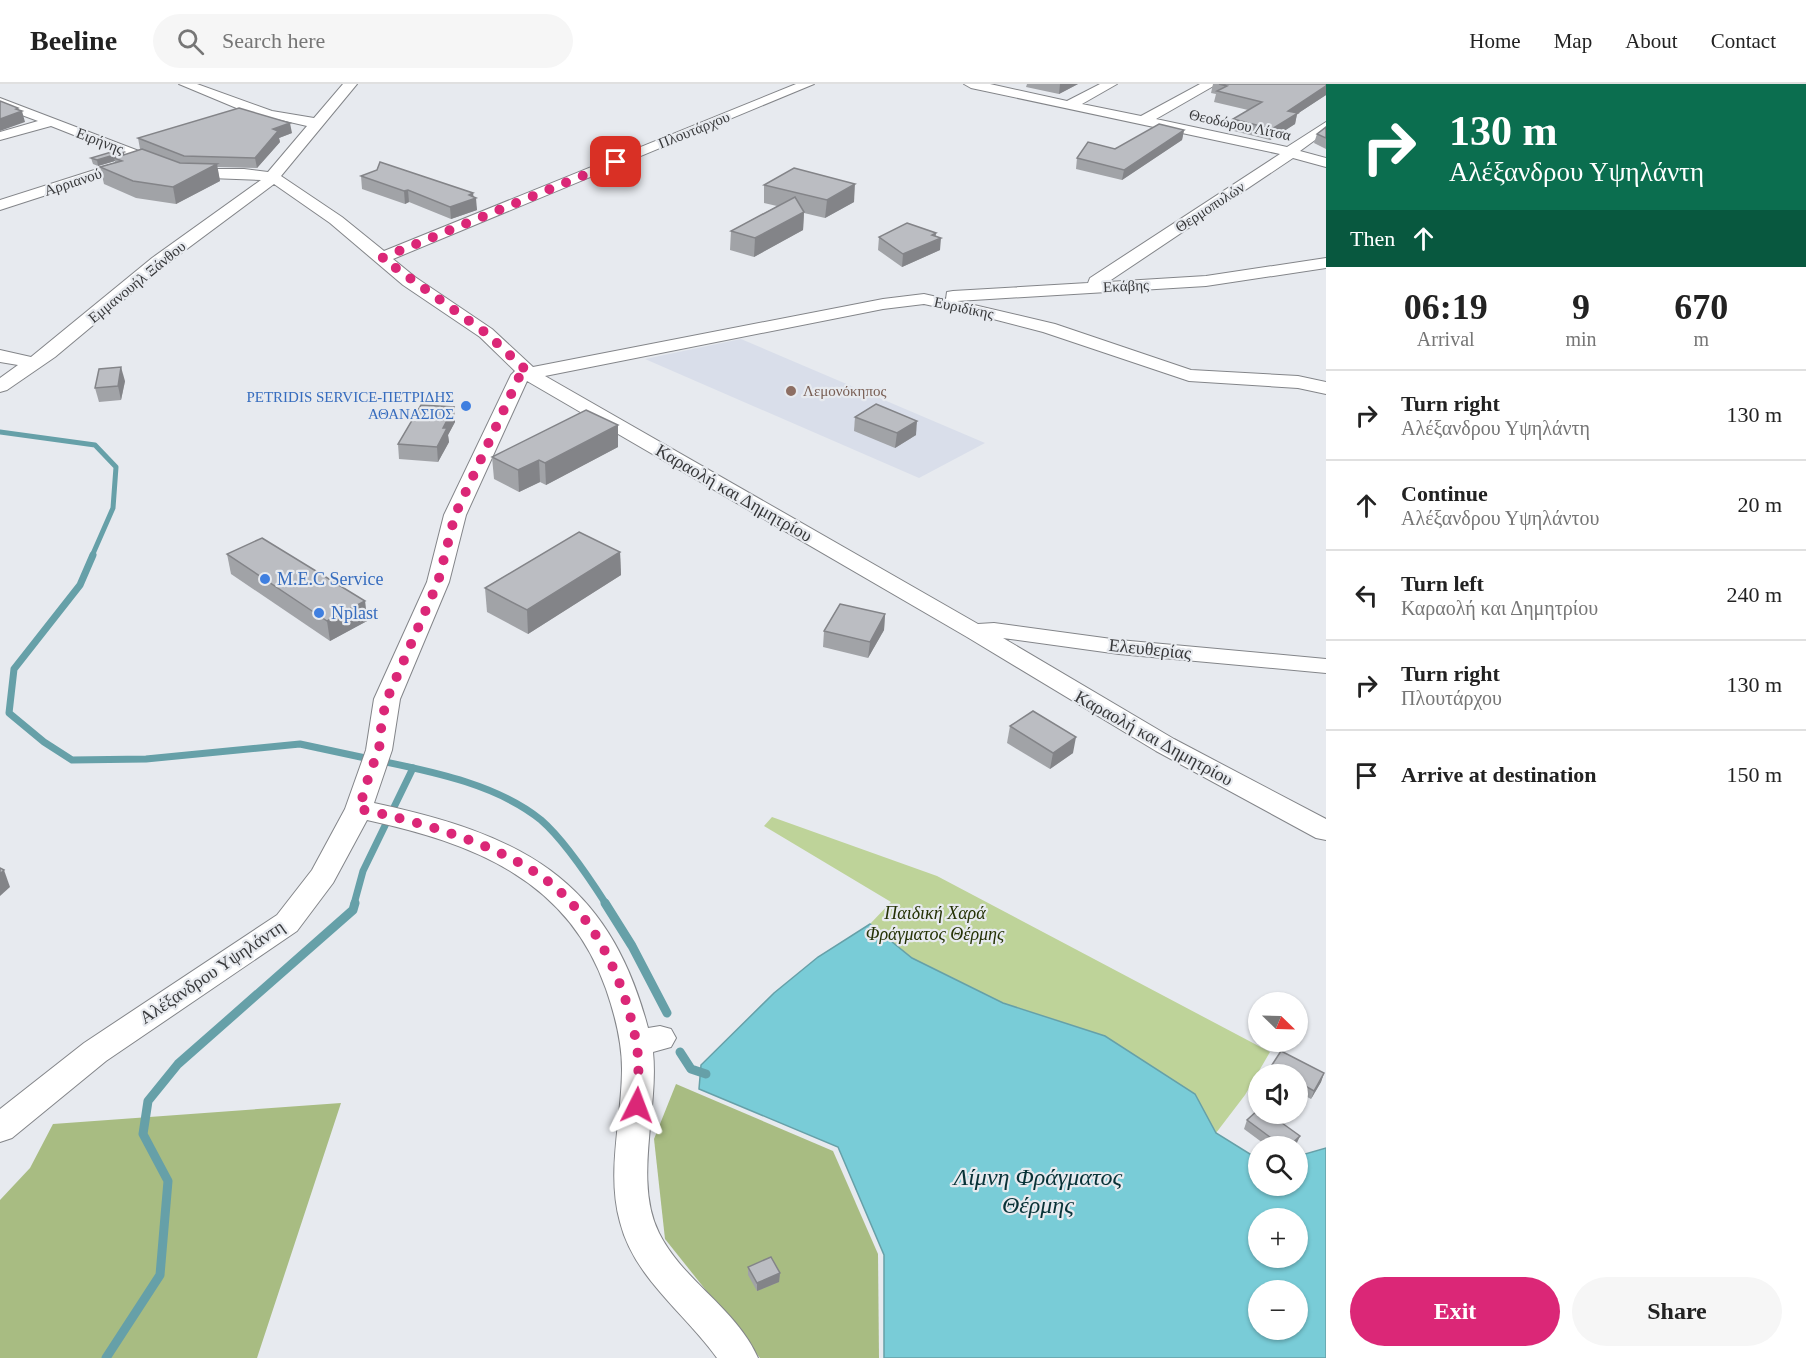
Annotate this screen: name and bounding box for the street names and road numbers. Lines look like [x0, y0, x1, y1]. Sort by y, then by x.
street label: Θεοδώρου Λίτσα [1188, 106, 1293, 144]
street label: Πλουτάρχου [656, 108, 732, 152]
street label: Ειρήνης [74, 125, 126, 157]
street label: Αρριανού [42, 165, 104, 199]
street label: Θερμοπυλών [1172, 179, 1248, 235]
street label: Εμμανουήλ Ξάνθου [85, 238, 189, 326]
street label: Εκάβης [1103, 277, 1149, 295]
street label: Ευριδίκης [933, 294, 995, 322]
street label: Καραολή και Δημητρίου [652, 440, 816, 546]
street label: Ελευθερίας [1108, 635, 1192, 663]
street label: Καραολή και Δημητρίου [1072, 686, 1236, 790]
street label: Αλέξανδρου Υψηλάντη [136, 916, 288, 1028]

